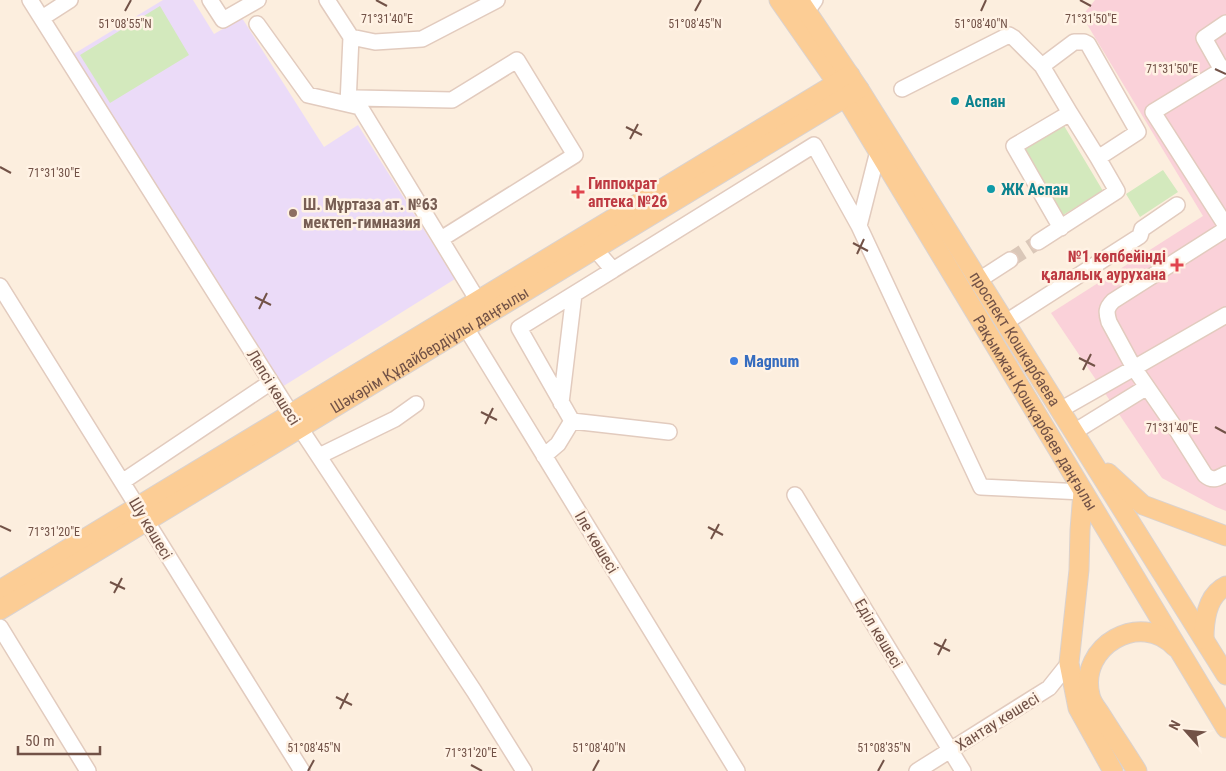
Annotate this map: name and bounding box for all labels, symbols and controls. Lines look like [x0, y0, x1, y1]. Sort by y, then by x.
text: 71°31'40"E [361, 12, 413, 26]
text: 71°31'50"E [1065, 12, 1117, 26]
text: 51°08'55"N [98, 17, 152, 31]
text: 51°08'45"N [668, 17, 722, 31]
text: 51°08'40"N [954, 17, 1008, 31]
text: 71°31'50"E [1146, 62, 1198, 76]
place label: Аспан [965, 92, 1005, 111]
marker: Аспан [949, 95, 961, 107]
text: 71°31'30"E [28, 166, 80, 180]
place label: Гиппократ аптека №26 [588, 174, 667, 211]
place label: ЖК Аспан [1001, 180, 1068, 199]
marker: ЖК Аспан [985, 183, 997, 195]
marker: Гиппократ аптека №26 [572, 186, 584, 198]
place label: Ш. Мұртаза ат. №63 мектеп-гимназия [303, 195, 438, 232]
marker: Ш. Мұртаза ат. №63 мектеп-гимназия [287, 207, 299, 219]
place label: №1 көпбейінді қалалық аурухана [1041, 247, 1166, 284]
marker: №1 көпбейінді қалалық аурухана [1170, 258, 1184, 272]
street label: проспект Кошкарбаева [966, 268, 1064, 410]
street label: Шәкәрім Құдайбердіұлы даңғылы [327, 283, 532, 417]
street label: Рақымжан Қошқарбаев даңғылы [969, 312, 1101, 514]
street label: Лепсі көшесі [243, 346, 304, 429]
place label: Magnum [744, 352, 799, 371]
marker: Magnum [728, 355, 740, 367]
text: 71°31'40"E [1146, 421, 1198, 435]
street label: Шу көшесі [125, 494, 176, 563]
street label: Іле көшесі [571, 508, 622, 577]
text: 71°31'20"E [28, 525, 80, 539]
street label: Еділ көшесі [850, 595, 907, 671]
street label: Хантау көшесі [952, 688, 1042, 755]
north arrow [1161, 706, 1211, 756]
text: N [1165, 718, 1183, 733]
scale bar [18, 724, 100, 756]
text: 50 m [25, 732, 55, 750]
text: 51°08'45"N [287, 741, 341, 755]
text: 51°08'40"N [572, 741, 626, 755]
text: 51°08'35"N [857, 741, 911, 755]
text: 71°31'20"E [445, 746, 497, 760]

